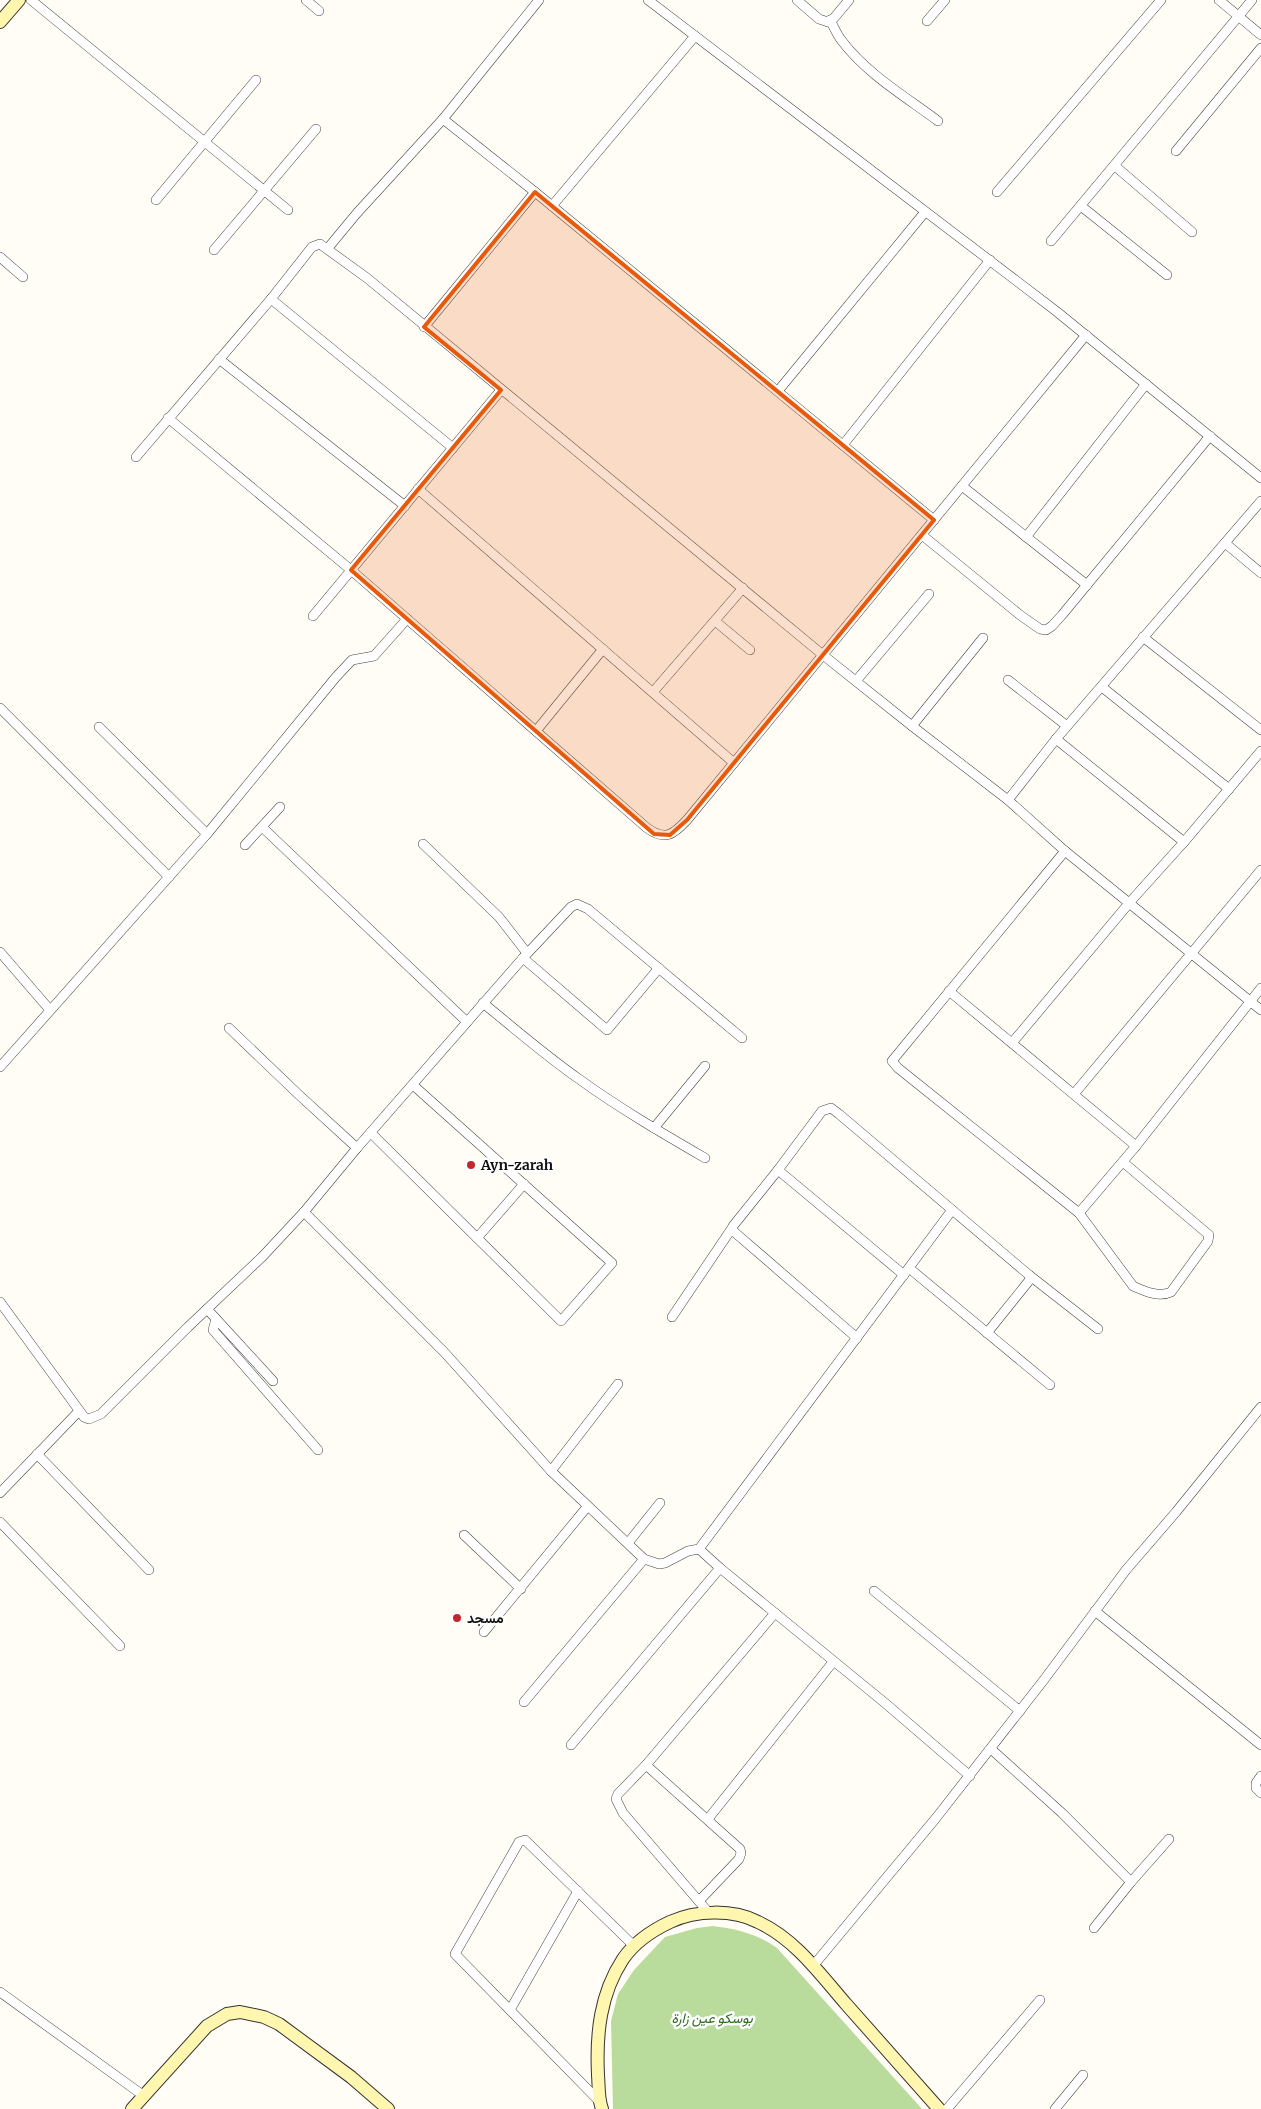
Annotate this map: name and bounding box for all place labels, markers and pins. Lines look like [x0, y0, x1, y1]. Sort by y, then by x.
place label: Ayn-zarah [480, 1156, 554, 1174]
marker: Ayn-zarah [465, 1159, 477, 1171]
place label: مسجد [467, 1609, 504, 1627]
marker: مسجد [451, 1612, 463, 1624]

